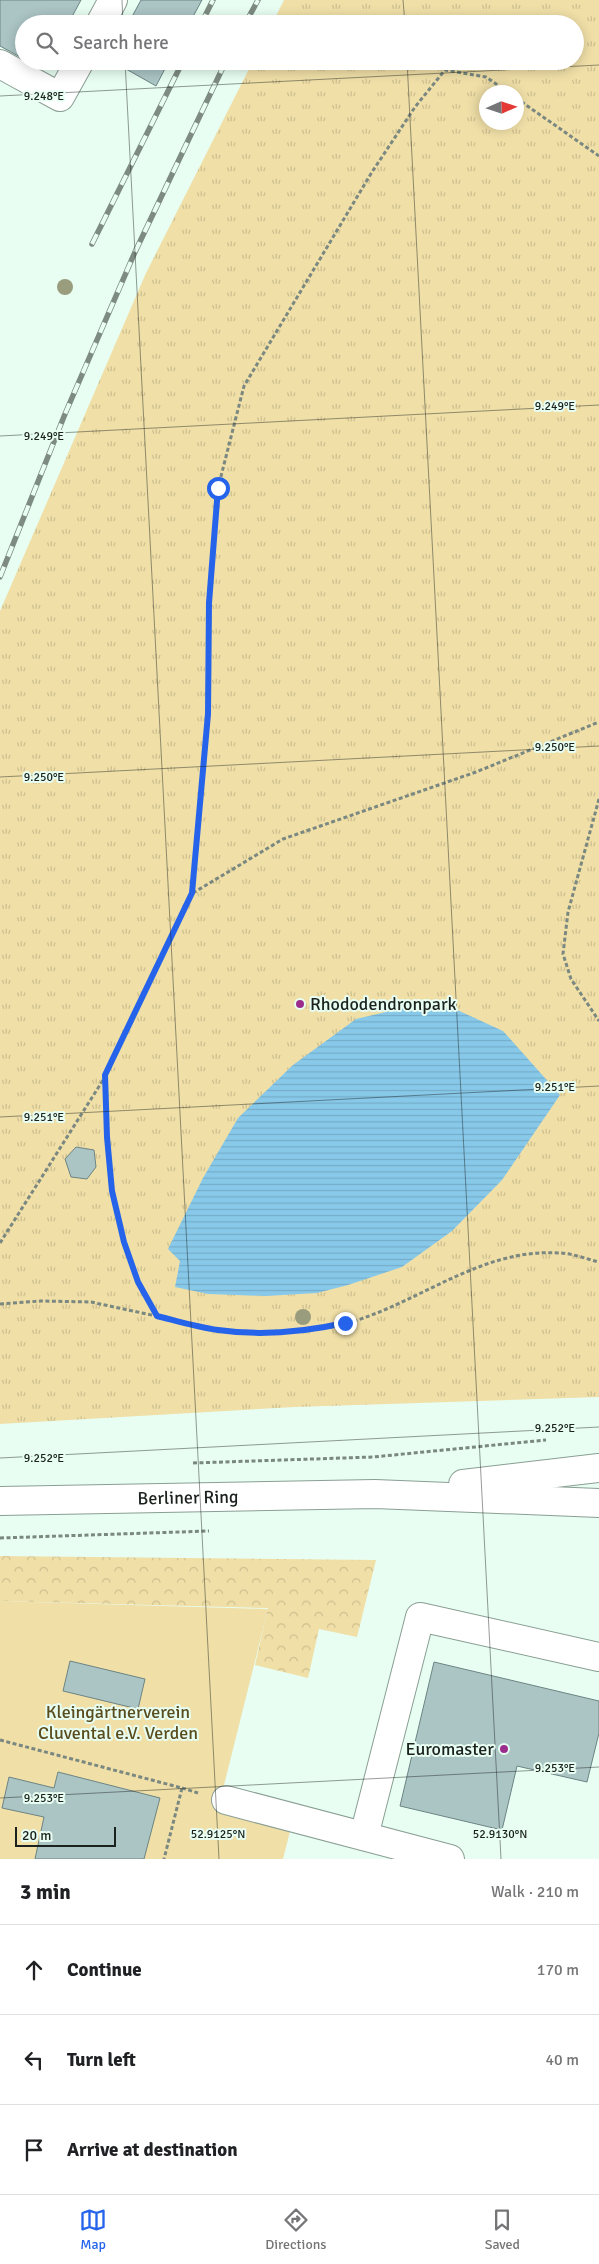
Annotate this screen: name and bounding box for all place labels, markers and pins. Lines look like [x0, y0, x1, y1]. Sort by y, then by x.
place label: Rhododendronpark [310, 993, 457, 1015]
marker: Rhododendronpark [294, 998, 306, 1010]
place label: Euromaster [405, 1738, 494, 1760]
marker: Euromaster [498, 1743, 510, 1755]

